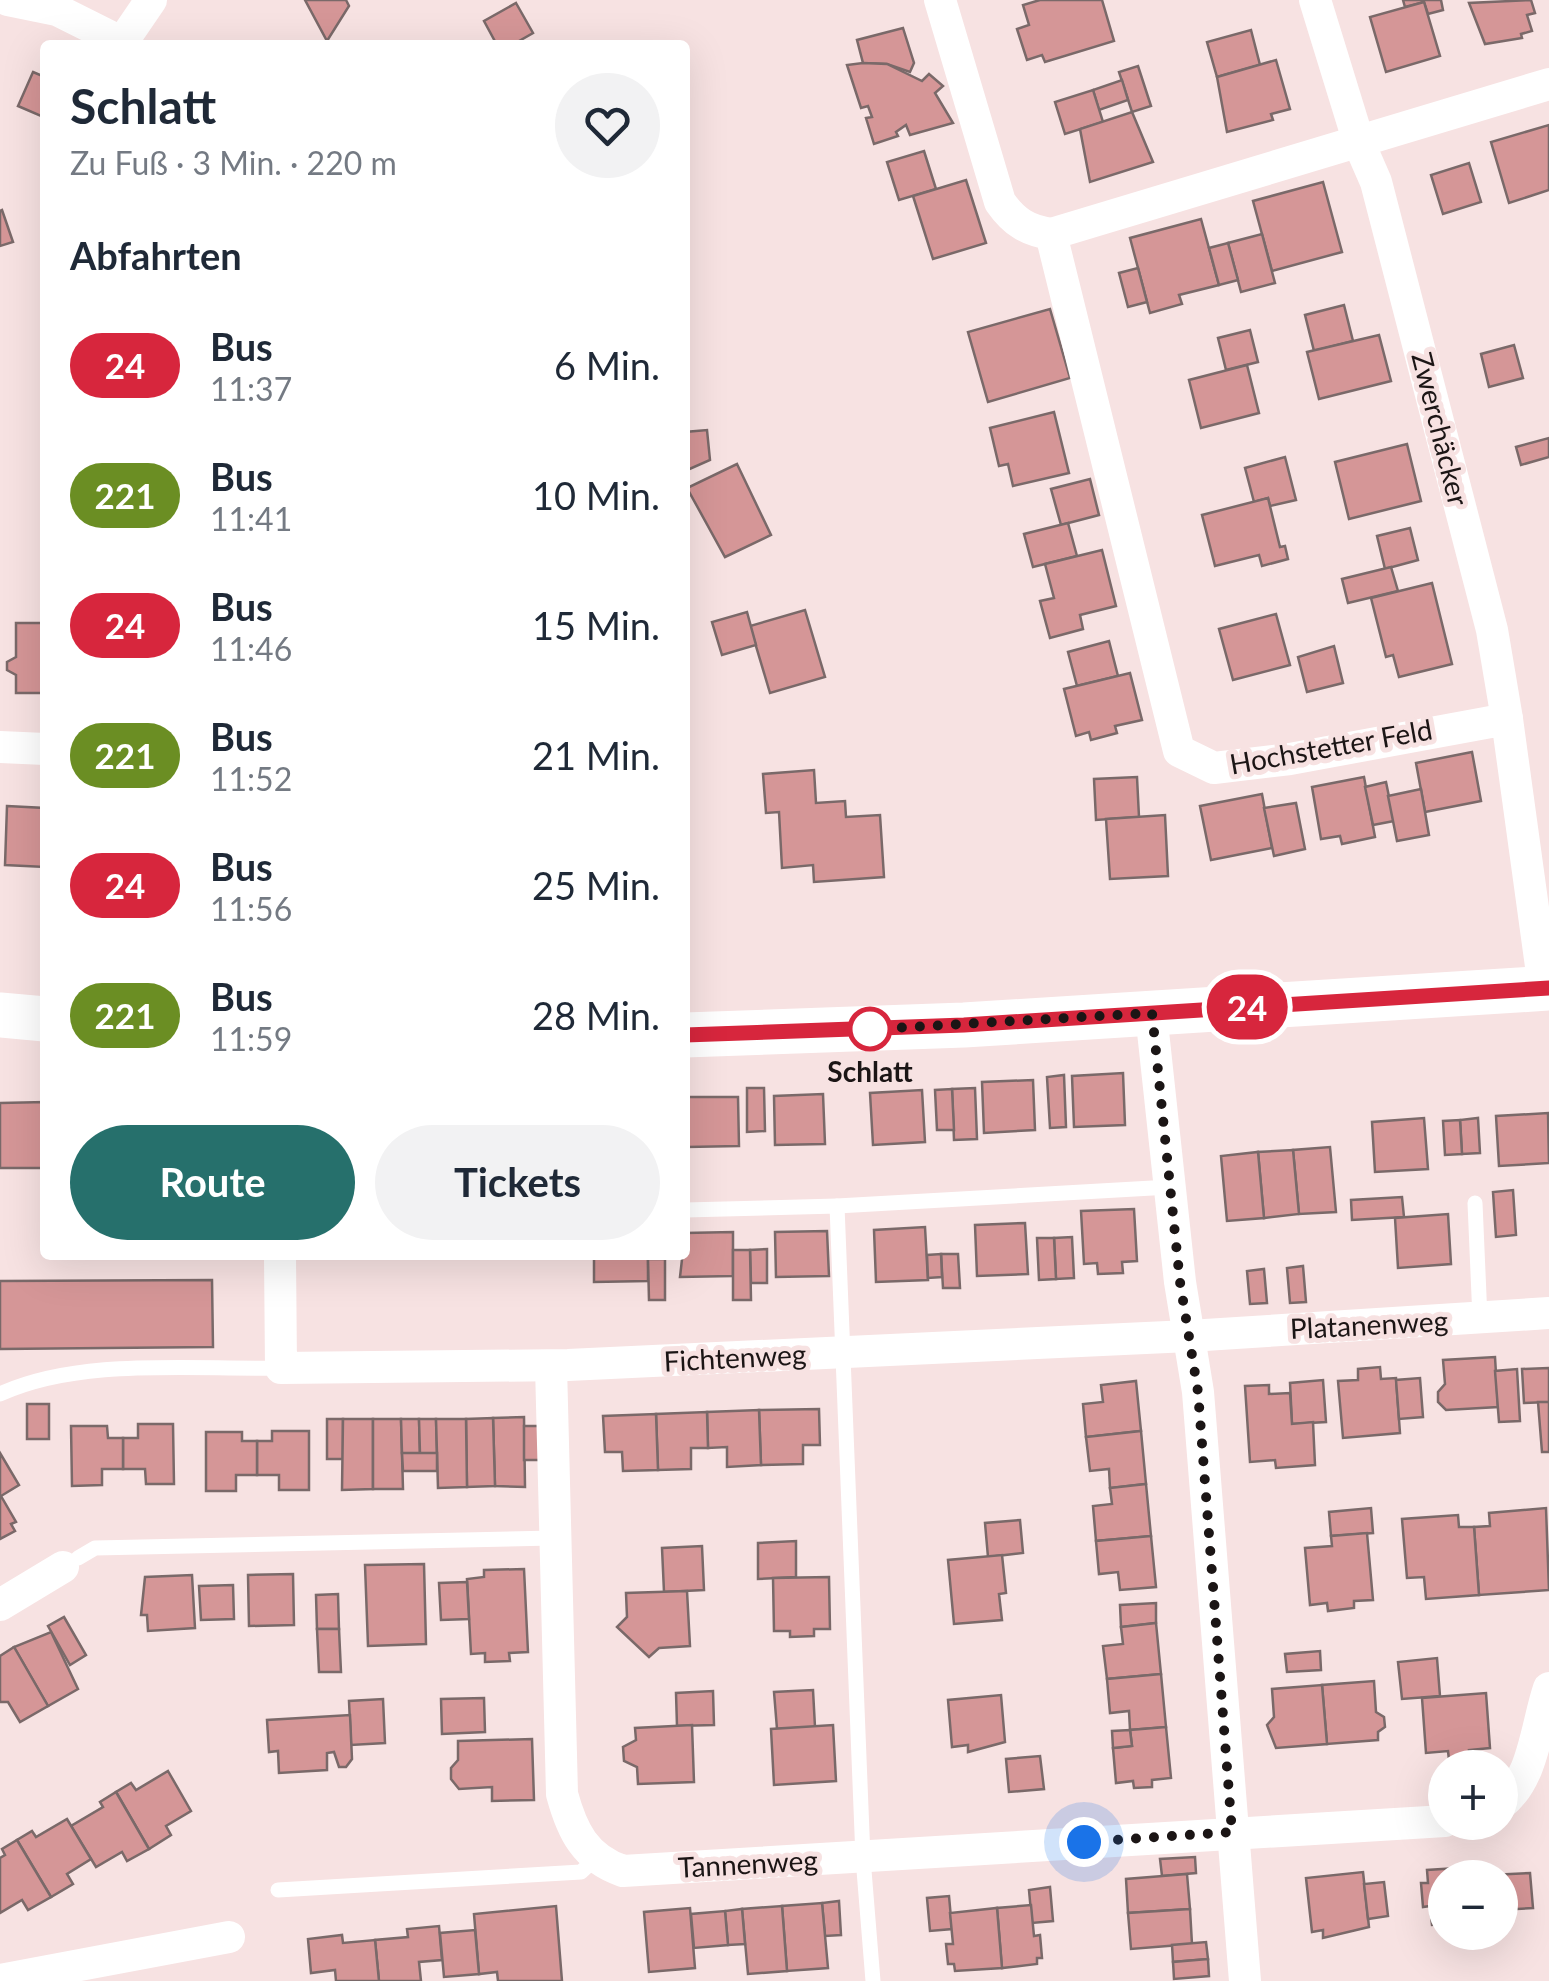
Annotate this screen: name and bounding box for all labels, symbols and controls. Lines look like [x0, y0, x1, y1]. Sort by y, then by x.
button: heart [555, 73, 660, 178]
text: Schlatt [70, 77, 216, 134]
text: Zu Fuß · 3 Min. · 220 m [70, 143, 397, 182]
text: Abfahrten [70, 232, 242, 278]
text: Bus [210, 323, 273, 369]
text: 6 Min. [554, 342, 660, 388]
text: 24 [105, 344, 145, 386]
street label: Zwerchäcker [1405, 348, 1476, 509]
text: 11:37 [210, 369, 292, 408]
text: Bus [210, 453, 273, 499]
text: 10 Min. [532, 472, 660, 518]
text: 221 [95, 474, 155, 516]
text: 11:41 [210, 499, 292, 538]
text: Bus [210, 583, 273, 629]
text: 15 Min. [532, 602, 660, 648]
text: 24 [105, 604, 145, 646]
text: 11:46 [210, 629, 292, 668]
street label: Hochstetter Feld [1227, 711, 1435, 781]
text: Bus [210, 713, 273, 759]
text: 21 Min. [532, 732, 660, 778]
text: 221 [95, 734, 155, 776]
text: 11:52 [210, 759, 292, 798]
text: Bus [210, 843, 273, 889]
text: 25 Min. [532, 862, 660, 908]
text: 24 [105, 864, 145, 906]
text: 11:56 [210, 889, 292, 928]
text: Bus [210, 973, 273, 1019]
line badge: 24 [1202, 974, 1292, 1040]
text: 24 [1227, 986, 1267, 1028]
text: 28 Min. [532, 992, 660, 1038]
text: 221 [95, 994, 155, 1036]
marker: Schlatt [849, 1008, 891, 1050]
text: 11:59 [210, 1019, 292, 1058]
place label: Schlatt [827, 1054, 913, 1088]
button: Route [70, 1125, 355, 1240]
button: Tickets [375, 1125, 660, 1240]
street label: Platanenweg [1289, 1303, 1449, 1345]
street label: Fichtenweg [663, 1336, 807, 1378]
map controls [1428, 1750, 1518, 1950]
button: + [1428, 1750, 1518, 1840]
your location [1059, 1817, 1109, 1867]
street label: Tannenweg [677, 1842, 819, 1884]
button: − [1428, 1860, 1518, 1950]

